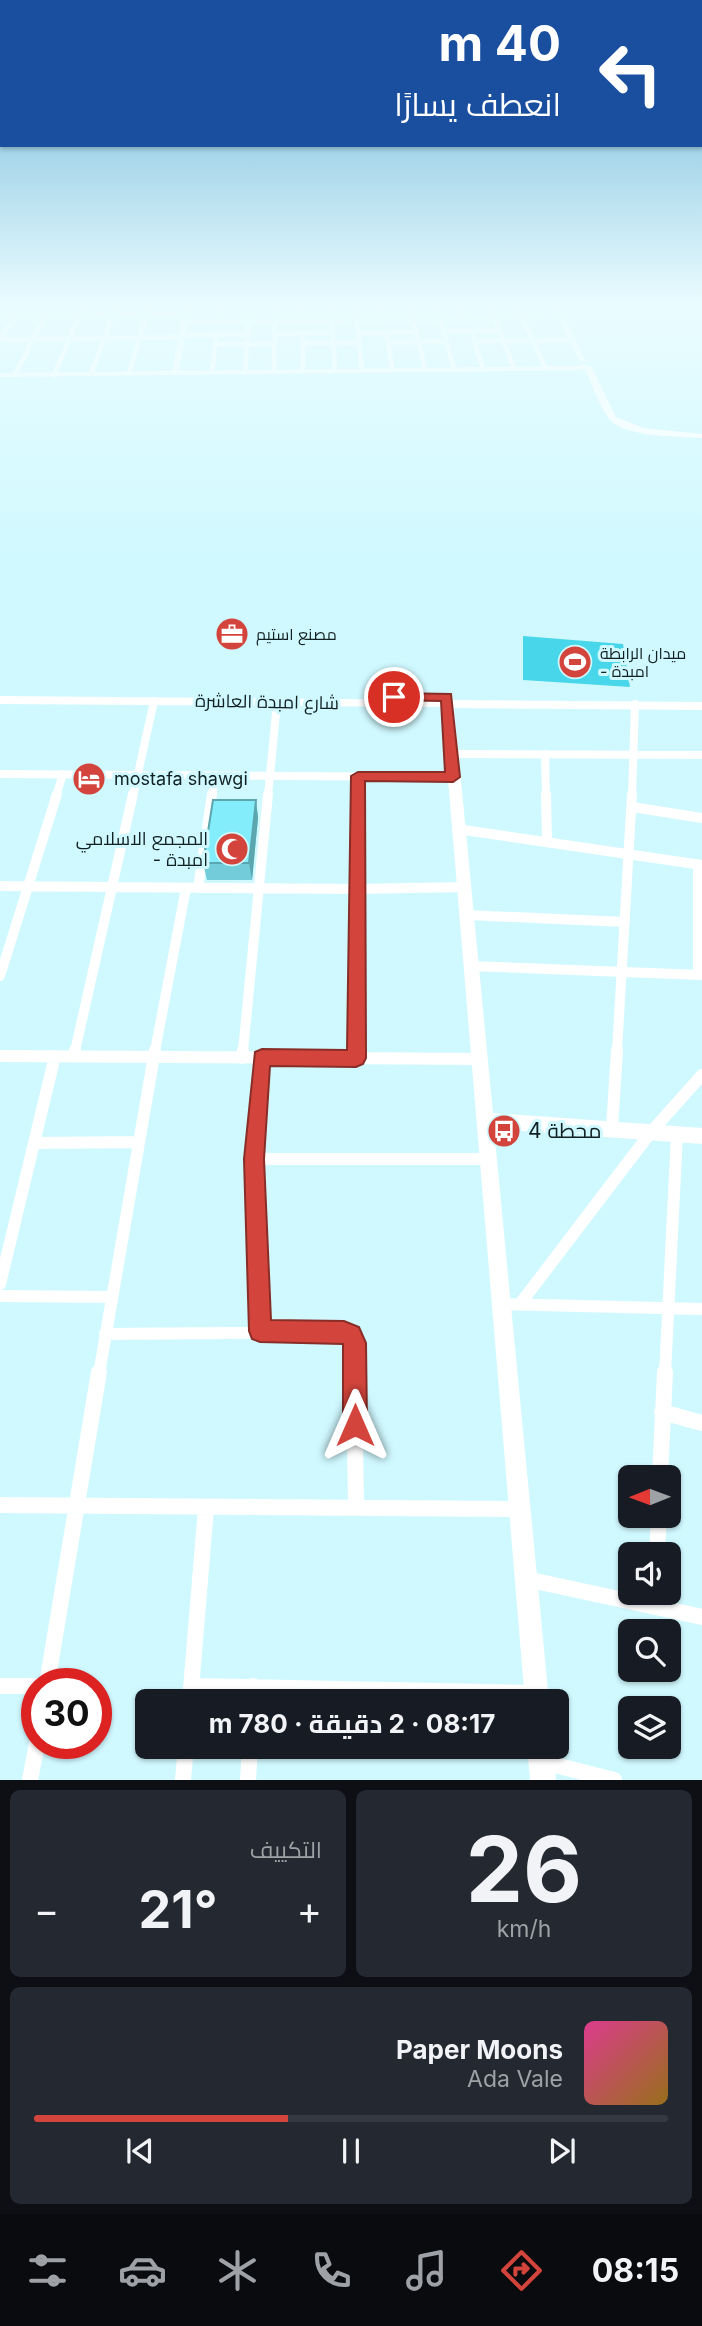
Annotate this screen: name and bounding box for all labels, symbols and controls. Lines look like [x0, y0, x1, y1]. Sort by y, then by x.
text: 40 m [438, 14, 561, 73]
icon: left [585, 28, 676, 119]
text: انعطف يسارًا [394, 85, 561, 124]
office icon: مصنع استيم [213, 615, 251, 653]
place label: مصنع استيم [256, 624, 337, 646]
sports icon: ميدان الرابطة - امبدة [556, 643, 594, 681]
place label: ميدان الرابطة - امبدة [600, 643, 686, 681]
pin [364, 667, 424, 727]
icon: arrive [375, 678, 413, 716]
street label: شارع امبدة العاشرة [195, 690, 339, 715]
hotel icon: mostafa shawgi [70, 760, 108, 798]
place label: mostafa shawgi [114, 768, 248, 789]
place label: المجمع الاسلامي - امبدة [76, 828, 208, 870]
mosque icon: المجمع الاسلامي - امبدة [213, 830, 251, 868]
bus stop icon: محطة 4 [485, 1112, 523, 1150]
place label: محطة 4 [528, 1118, 602, 1143]
position arrow [318, 1388, 392, 1462]
north arrow [618, 1465, 681, 1528]
map controls [618, 1465, 681, 1759]
button: sound [618, 1542, 681, 1605]
button: search [618, 1619, 681, 1682]
speed limit sign: 30 [21, 1668, 112, 1759]
button: layers [618, 1696, 681, 1759]
text: 08:17 · 2 دقيقة · 780 m [209, 1708, 495, 1739]
text: 26 [466, 1814, 582, 1924]
text: التكييف [250, 1836, 322, 1864]
text: 21° [138, 1878, 218, 1941]
text: − [34, 1887, 59, 1933]
text: + [297, 1887, 322, 1933]
text: km/h [497, 1915, 551, 1943]
text: Paper Moons [396, 2034, 563, 2065]
text: Ada Vale [467, 2065, 563, 2093]
icon: previous [121, 2132, 159, 2170]
icon: pause [332, 2132, 370, 2170]
icon: next [543, 2132, 581, 2170]
icon: filters [23, 2246, 72, 2295]
icon: car [118, 2246, 167, 2295]
icon: climate [213, 2246, 262, 2295]
icon: phone [307, 2246, 356, 2295]
icon: music [402, 2246, 451, 2295]
icon: directions [497, 2246, 546, 2295]
text: 08:15 [592, 2251, 679, 2290]

